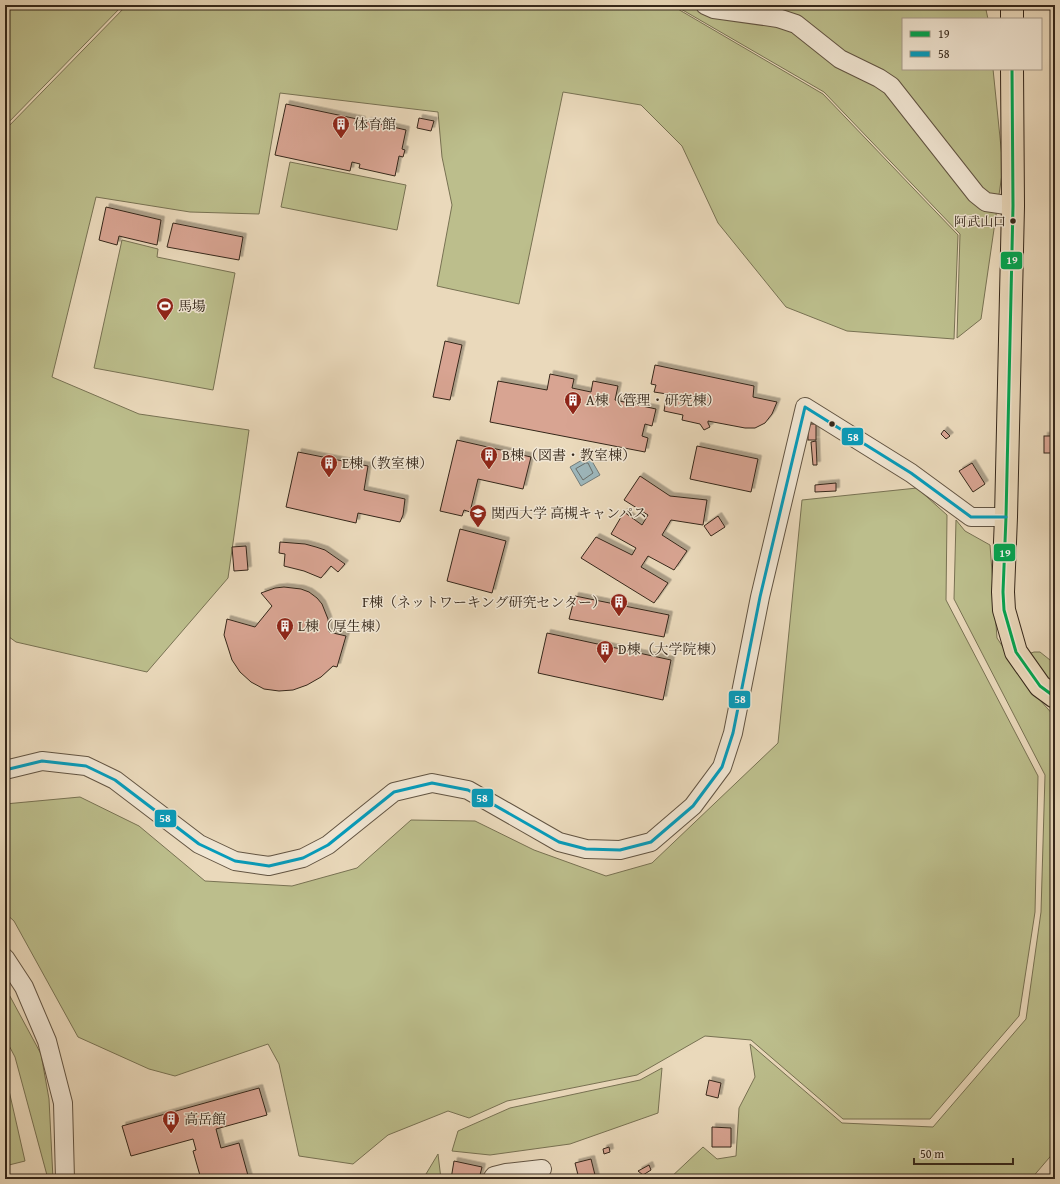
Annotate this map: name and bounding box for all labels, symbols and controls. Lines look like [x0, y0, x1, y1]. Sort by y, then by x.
legend [902, 18, 1042, 70]
text: 19 [938, 25, 950, 42]
text: 58 [938, 45, 950, 62]
building icon: 体育館 [331, 114, 351, 139]
place label: 体育館 [354, 114, 396, 134]
place label: 阿武山口 [954, 212, 1006, 231]
marker: 阿武山口 [1008, 216, 1018, 226]
line badge: 19 [1000, 251, 1023, 270]
text: 19 [1006, 252, 1018, 268]
sports icon: 馬場 [155, 296, 175, 321]
place label: 馬場 [178, 296, 206, 316]
building icon: A棟（管理・研究棟） [563, 390, 583, 415]
place label: A棟（管理・研究棟） [586, 390, 721, 410]
unlabelled marker [827, 419, 837, 429]
line badge: 58 [841, 427, 864, 446]
text: 58 [847, 429, 859, 445]
building icon: B棟（図書・教室棟） [479, 445, 499, 470]
place label: B棟（図書・教室棟） [502, 445, 636, 465]
building icon: E棟（教室棟） [319, 453, 339, 478]
place label: E棟（教室棟） [342, 453, 433, 473]
school or university icon: 関西大学 高槻キャンパス [468, 503, 488, 528]
place label: 関西大学 高槻キャンパス [491, 503, 647, 523]
line badge: 19 [993, 543, 1016, 562]
text: 19 [999, 545, 1011, 561]
place label: F棟（ネットワーキング研究センター） [362, 592, 606, 612]
building icon: F棟（ネットワーキング研究センター） [609, 592, 629, 617]
building icon: L棟（厚生棟） [275, 616, 295, 641]
place label: L棟（厚生棟） [298, 616, 389, 636]
building icon: D棟（大学院棟） [595, 639, 615, 664]
place label: D棟（大学院棟） [618, 639, 725, 659]
line badge: 58 [728, 690, 751, 709]
text: 58 [734, 691, 746, 707]
line badge: 58 [471, 788, 494, 808]
text: 58 [476, 790, 488, 806]
line badge: 58 [154, 809, 177, 828]
text: 58 [159, 810, 171, 826]
building icon: 高岳館 [161, 1109, 181, 1134]
place label: 高岳館 [184, 1109, 226, 1129]
scale bar [914, 1140, 1013, 1166]
text: 50 m [920, 1145, 944, 1162]

